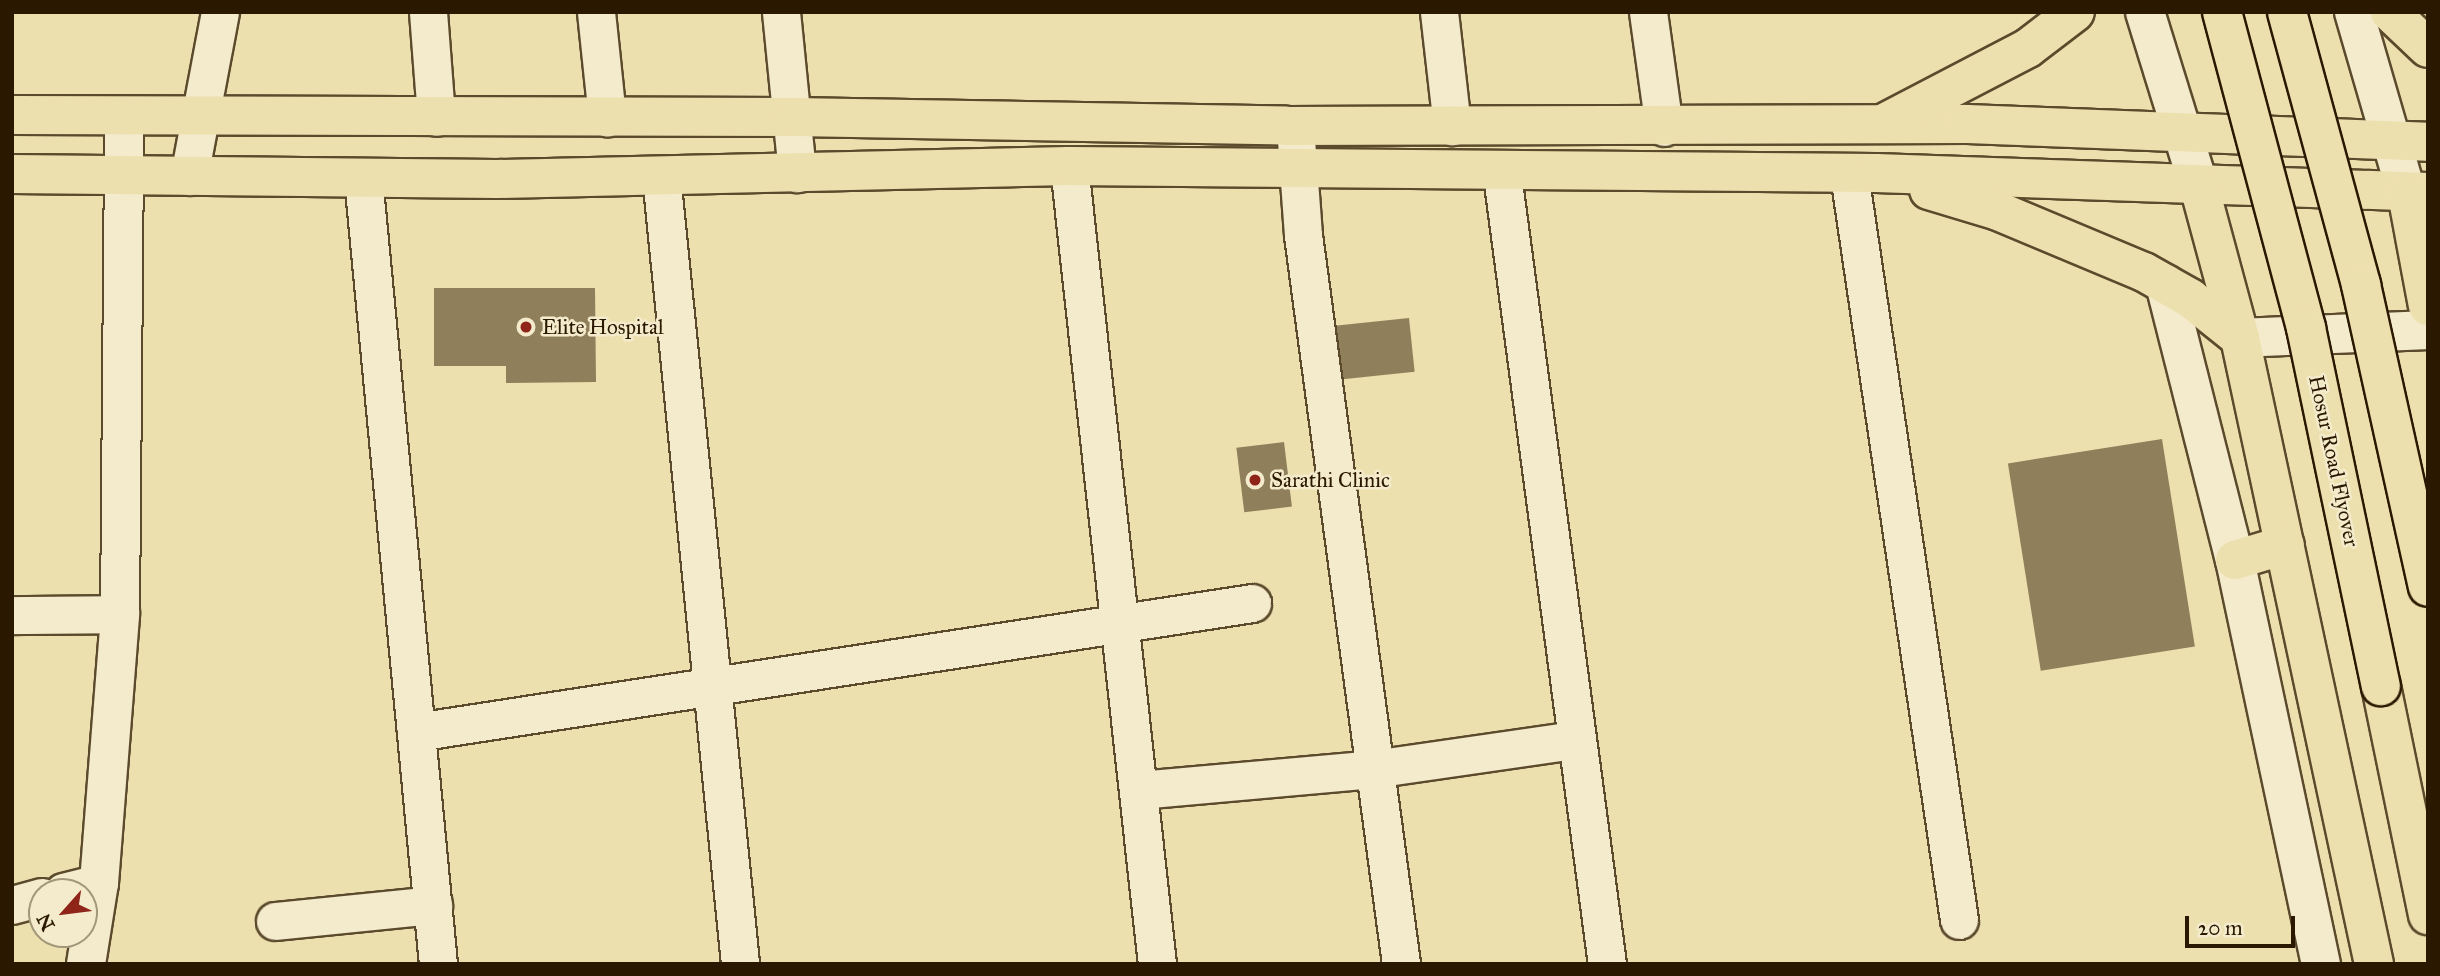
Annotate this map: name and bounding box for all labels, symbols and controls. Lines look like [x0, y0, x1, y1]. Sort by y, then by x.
place label: Elite Hospital [542, 314, 664, 340]
marker: Elite Hospital [516, 317, 536, 337]
street label: Hosur Road Flyover [2303, 373, 2365, 549]
place label: Sarathi Clinic [1271, 467, 1390, 493]
marker: Sarathi Clinic [1245, 470, 1265, 490]
north arrow [28, 878, 98, 948]
scale bar [2188, 902, 2298, 946]
text: N [32, 910, 60, 935]
text: 20 m [2198, 915, 2243, 941]

